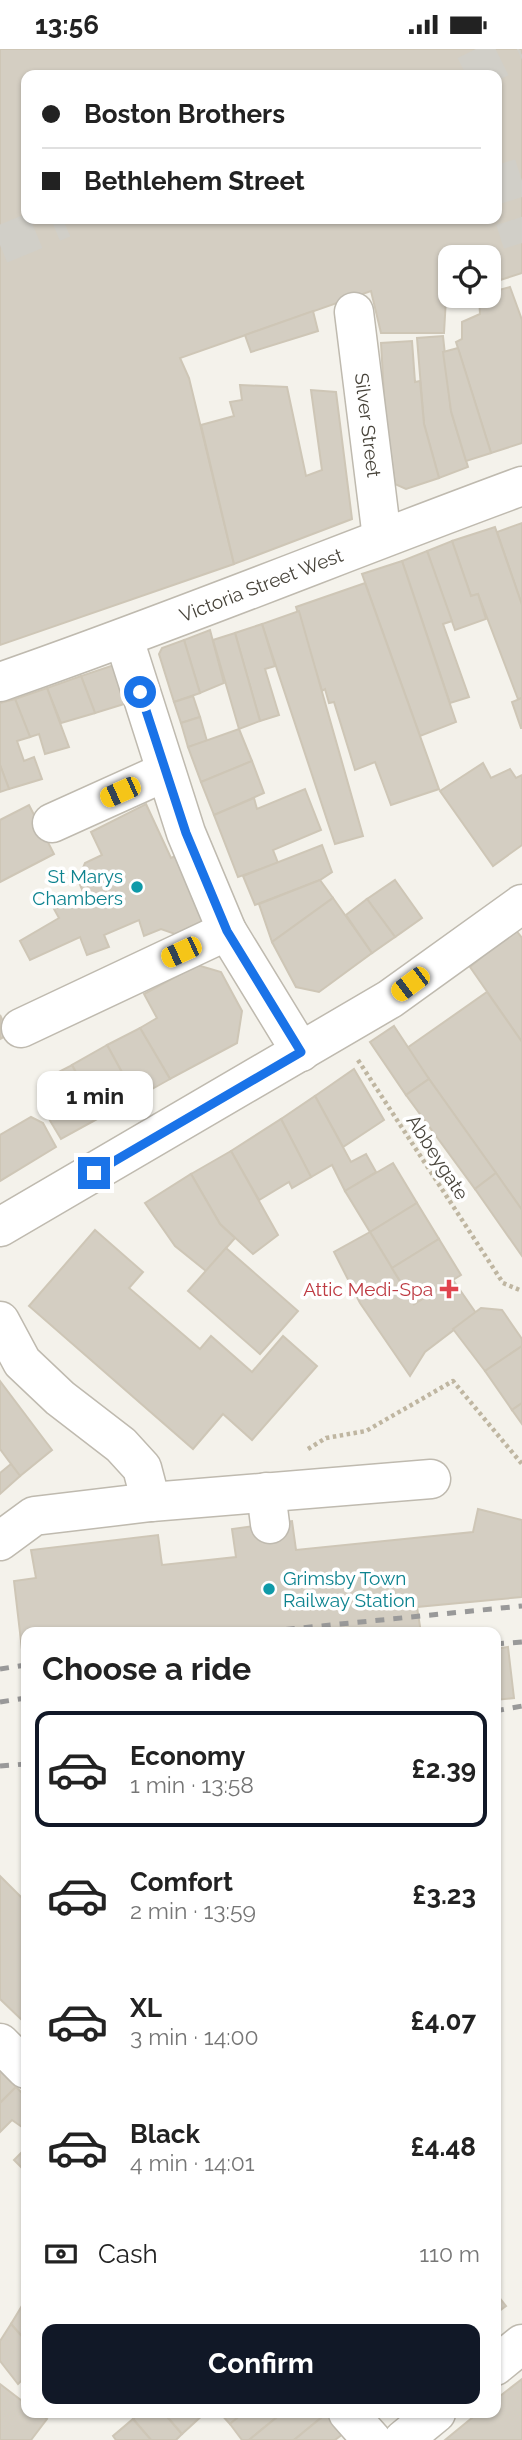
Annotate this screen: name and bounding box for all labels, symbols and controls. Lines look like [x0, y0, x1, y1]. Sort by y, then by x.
text: 13:56 [35, 10, 99, 40]
text: Boston Brothers [84, 99, 285, 129]
text: Bethlehem Street [84, 166, 305, 196]
map controls [438, 245, 501, 308]
button: locate [438, 245, 501, 308]
street label: Silver Street [351, 371, 385, 479]
street label: Victoria Street West [176, 543, 346, 626]
route start [124, 676, 156, 708]
car [97, 774, 144, 810]
place label: St Marys Chambers [32, 865, 123, 909]
marker: St Marys Chambers [129, 879, 145, 895]
car [158, 934, 205, 970]
car [387, 963, 434, 1005]
callout: 1 min [36, 1072, 152, 1121]
text: 1 min [66, 1082, 124, 1109]
street label: Abbeygate [402, 1111, 474, 1203]
route end [78, 1157, 110, 1189]
place label: Attic Medi-Spa [303, 1278, 433, 1300]
marker: Attic Medi-Spa [439, 1279, 459, 1299]
place label: Grimsby Town Railway Station [283, 1567, 415, 1611]
marker: Grimsby Town Railway Station [261, 1581, 277, 1597]
text: Choose a ride [42, 1650, 251, 1687]
icon: car [46, 1738, 109, 1801]
text: Economy [130, 1741, 245, 1771]
text: £2.39 [411, 1754, 476, 1784]
text: 1 min · 13:58 [130, 1771, 254, 1798]
icon: car [46, 1864, 109, 1927]
text: Comfort [130, 1867, 233, 1897]
text: £3.23 [412, 1880, 476, 1910]
text: 2 min · 13:59 [130, 1897, 256, 1924]
icon: car [46, 1990, 109, 2053]
text: XL [130, 1993, 162, 2023]
text: £4.07 [411, 2006, 476, 2036]
text: 3 min · 14:00 [130, 2023, 259, 2050]
icon: car [46, 2116, 109, 2179]
text: Black [130, 2119, 200, 2149]
text: £4.48 [411, 2132, 476, 2162]
text: 4 min · 14:01 [130, 2149, 255, 2176]
icon: cash [42, 2235, 80, 2273]
text: Cash [98, 2239, 158, 2269]
text: 110 m [419, 2240, 480, 2267]
button: Confirm [42, 2324, 480, 2404]

